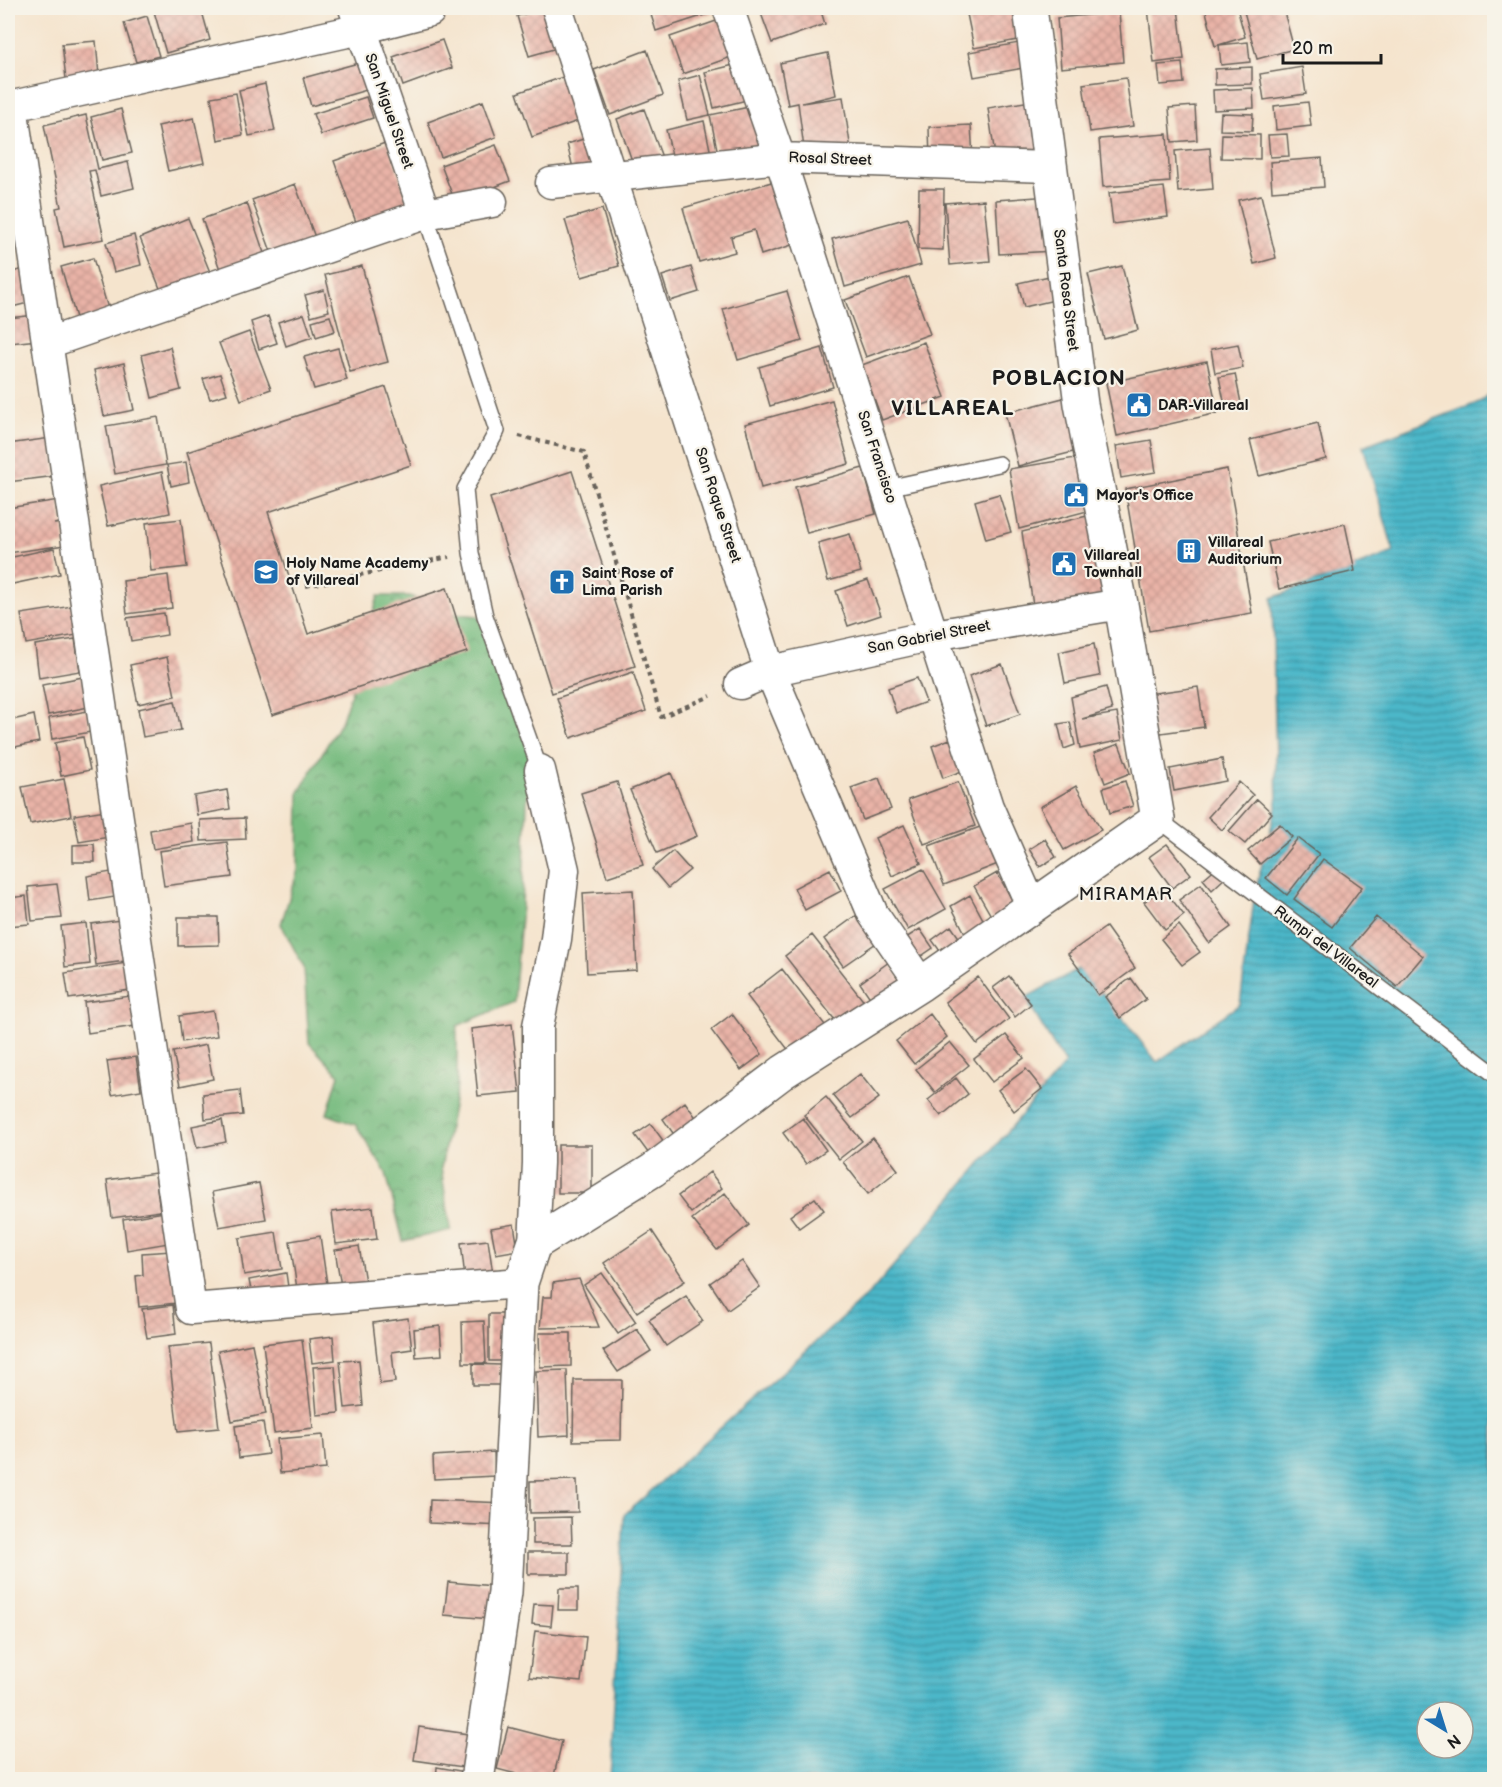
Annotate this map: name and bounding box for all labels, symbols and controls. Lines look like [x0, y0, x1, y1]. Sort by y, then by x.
scale bar [1283, 27, 1380, 65]
text: 20 m [1292, 38, 1333, 59]
street label: San Miguel Street [360, 51, 418, 172]
street label: Rosal Street [788, 148, 872, 170]
street label: Santa Rosa Street [1049, 228, 1083, 352]
district label: POBLACION [992, 366, 1126, 391]
public building icon: DAR-Villareal [1124, 390, 1154, 420]
district label: VILLAREAL [891, 396, 1015, 421]
place label: DAR-Villareal [1158, 396, 1248, 415]
street label: San Francisco [853, 408, 901, 506]
street label: San Roque Street [690, 445, 746, 565]
public building icon: Mayor's Office [1061, 480, 1091, 510]
place label: Mayor's Office [1096, 486, 1194, 505]
place label: Villareal Auditorium [1207, 533, 1282, 569]
building icon: Villareal Auditorium [1174, 536, 1204, 566]
place label: Villareal Townhall [1084, 546, 1142, 582]
public building icon: Villareal Townhall [1049, 549, 1079, 579]
place label: Holy Name Academy of Villareal [286, 554, 428, 590]
school or university icon: Holy Name Academy of Villareal [251, 557, 281, 587]
place label: Saint Rose of Lima Parish [582, 564, 674, 600]
church icon: Saint Rose of Lima Parish [547, 567, 577, 597]
street label: San Gabriel Street [866, 616, 992, 658]
district label: MIRAMAR [1079, 884, 1173, 905]
street label: Rumpi del Villareal [1270, 902, 1382, 992]
north arrow [1415, 1700, 1475, 1760]
text: N [1443, 1729, 1464, 1752]

